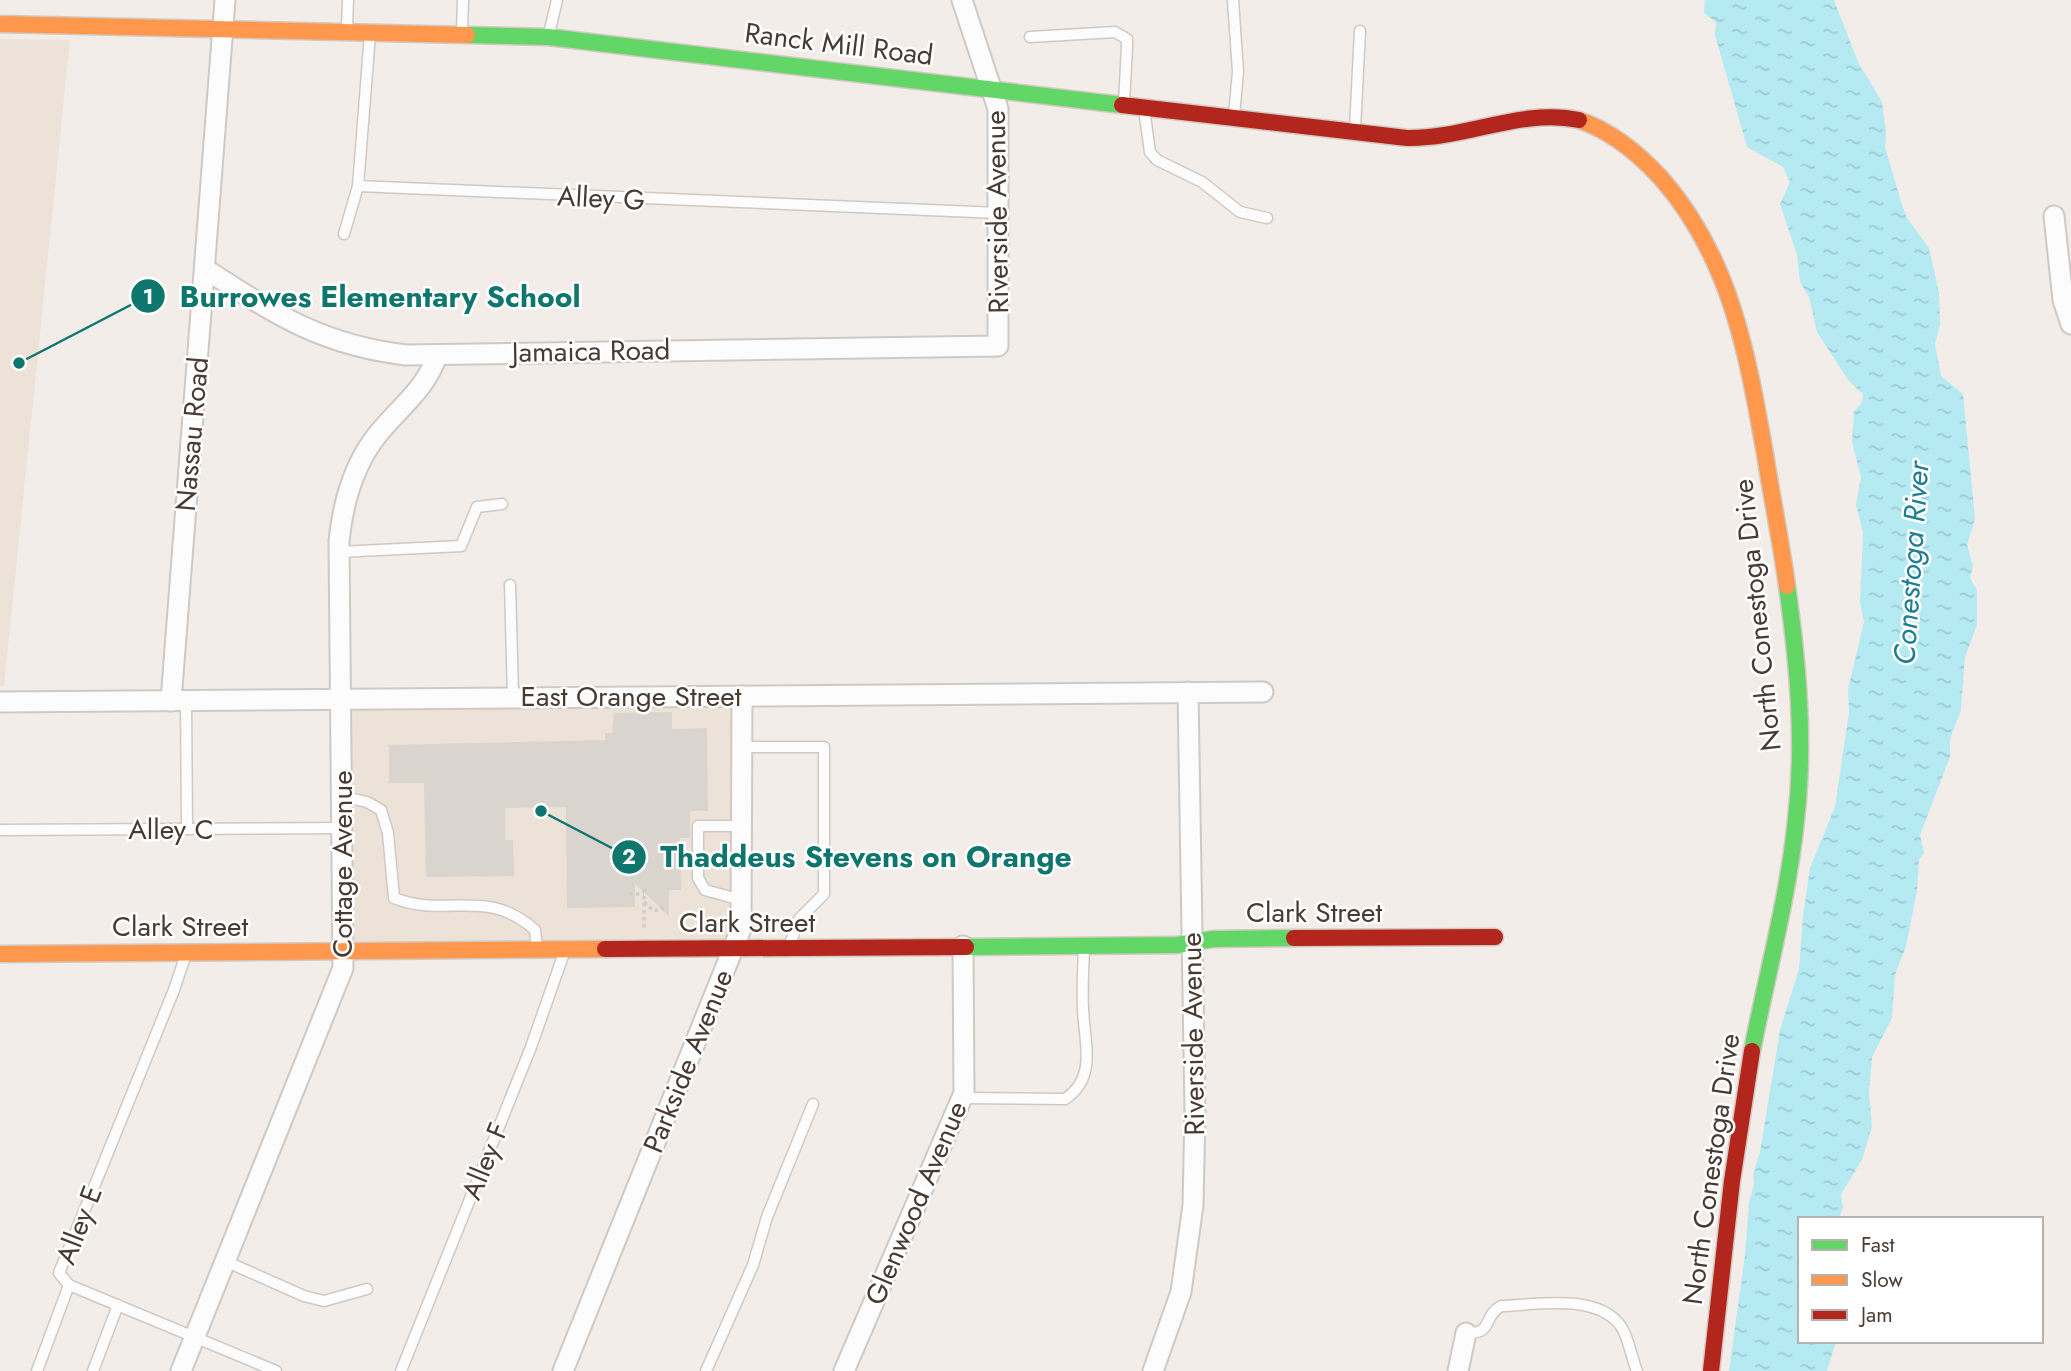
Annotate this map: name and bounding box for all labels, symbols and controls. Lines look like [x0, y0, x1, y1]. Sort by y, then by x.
street label: Ranck Mill Road [742, 12, 936, 76]
street label: Riverside Avenue [975, 110, 1019, 314]
street label: Alley G [556, 175, 646, 221]
callout: Burrowes Elementary School [131, 271, 595, 322]
text: Burrowes Elementary School [179, 275, 581, 318]
text: 1 [143, 282, 153, 312]
street label: Jamaica Road [507, 329, 671, 373]
street label: Nassau Road [165, 355, 219, 513]
water label: Conestoga River [1882, 458, 1940, 666]
street label: North Conestoga Drive [1722, 477, 1792, 753]
street label: East Orange Street [521, 676, 742, 717]
street label: Cottage Avenue [322, 770, 363, 958]
street label: Alley C [128, 809, 214, 850]
callout: Thaddeus Stevens on Orange [612, 831, 1086, 882]
text: Thaddeus Stevens on Orange [660, 835, 1072, 878]
text: 2 [622, 842, 636, 872]
street label: Clark Street [1246, 892, 1382, 933]
street label: Clark Street [679, 902, 815, 943]
street label: Clark Street [112, 906, 248, 947]
street label: Riverside Avenue [1171, 932, 1215, 1136]
street label: Parkside Avenue [633, 963, 743, 1159]
street label: North Conestoga Drive [1672, 1031, 1750, 1307]
street label: Glenwood Avenue [855, 1095, 977, 1311]
street label: Alley F [451, 1116, 519, 1206]
street label: Alley E [45, 1180, 113, 1270]
legend [1798, 1217, 2043, 1343]
text: Fast [1861, 1230, 1894, 1260]
text: Slow [1861, 1265, 1903, 1295]
text: Jam [1858, 1300, 1893, 1330]

